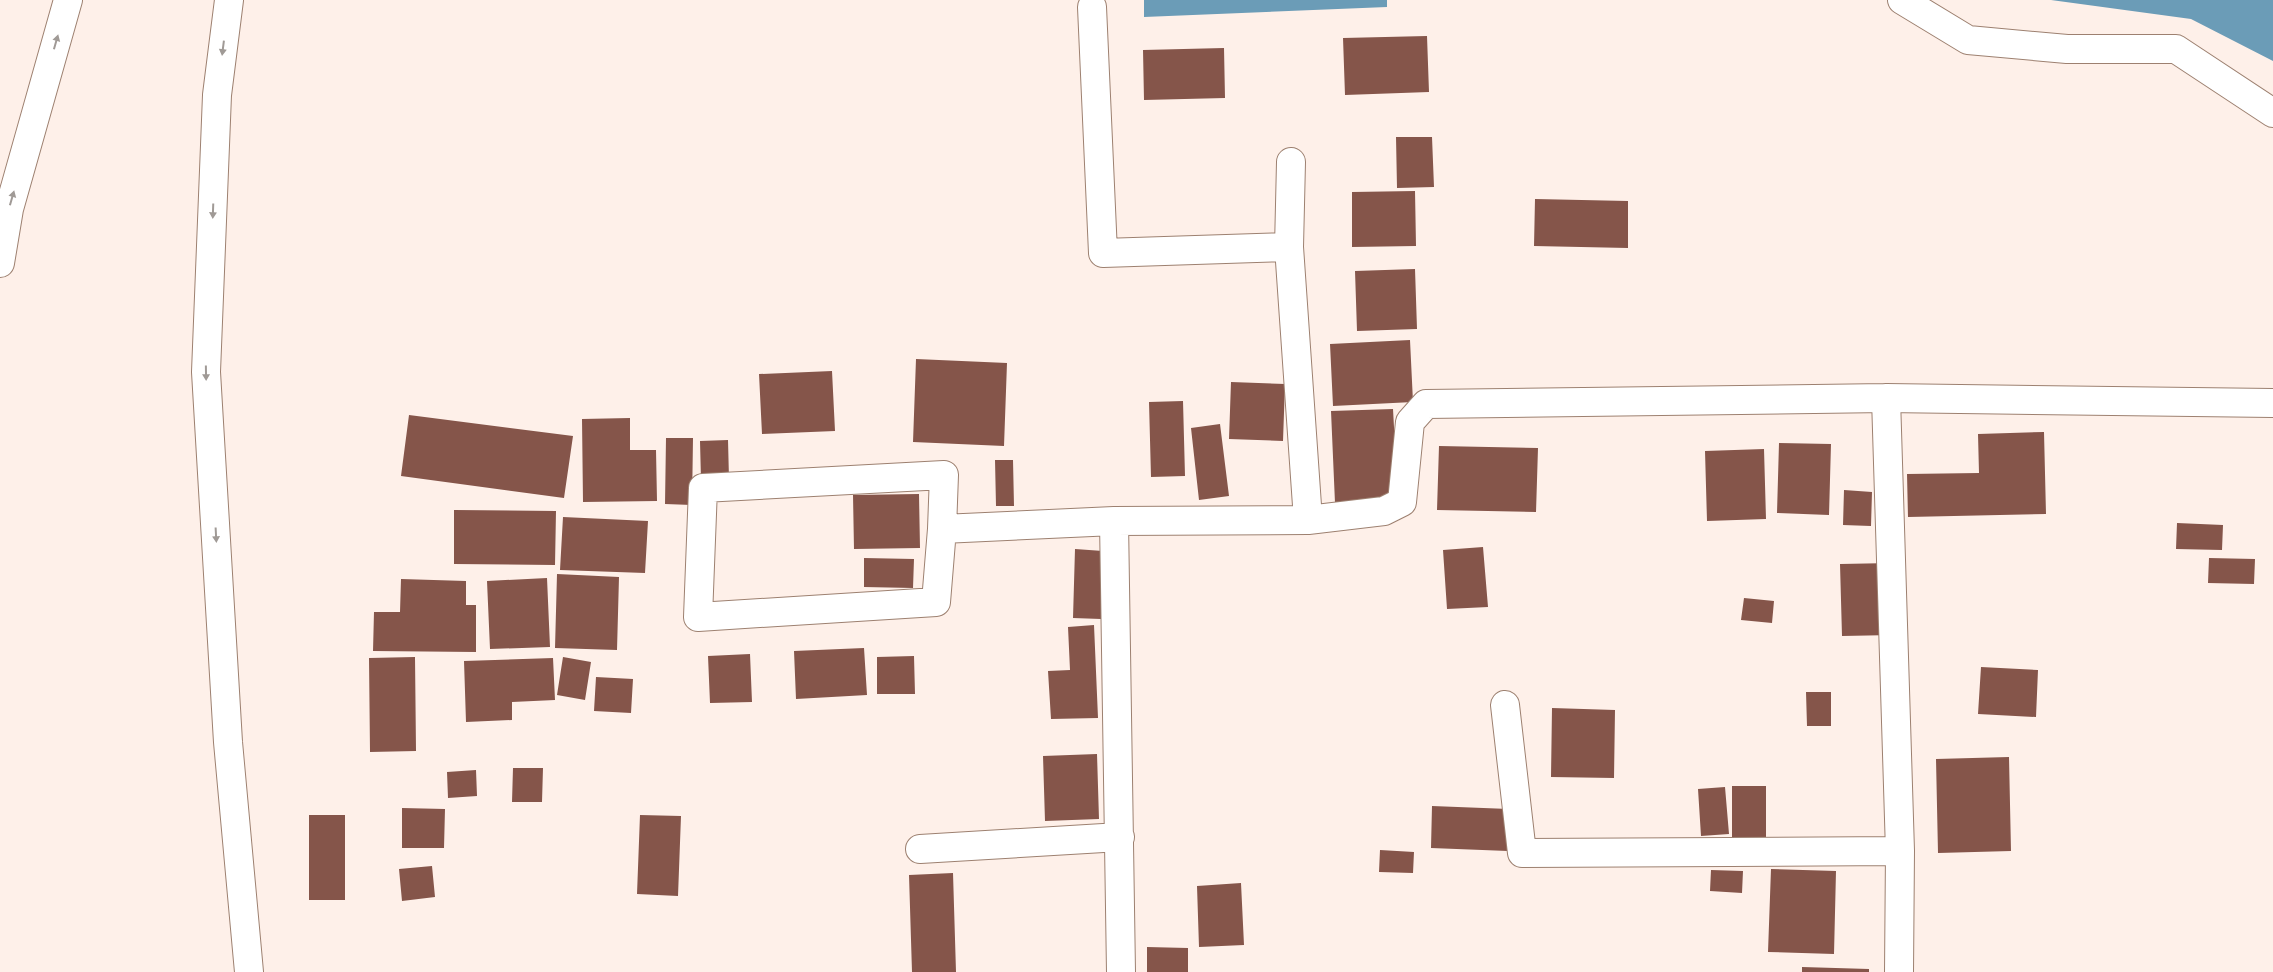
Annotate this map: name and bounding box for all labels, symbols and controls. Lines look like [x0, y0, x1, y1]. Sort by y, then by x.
one-way arrow [53, 34, 61, 49]
one-way arrow [219, 41, 227, 57]
one-way arrow [8, 190, 16, 206]
one-way arrow [208, 203, 216, 219]
one-way arrow [202, 365, 210, 381]
one-way arrow [212, 527, 220, 543]

